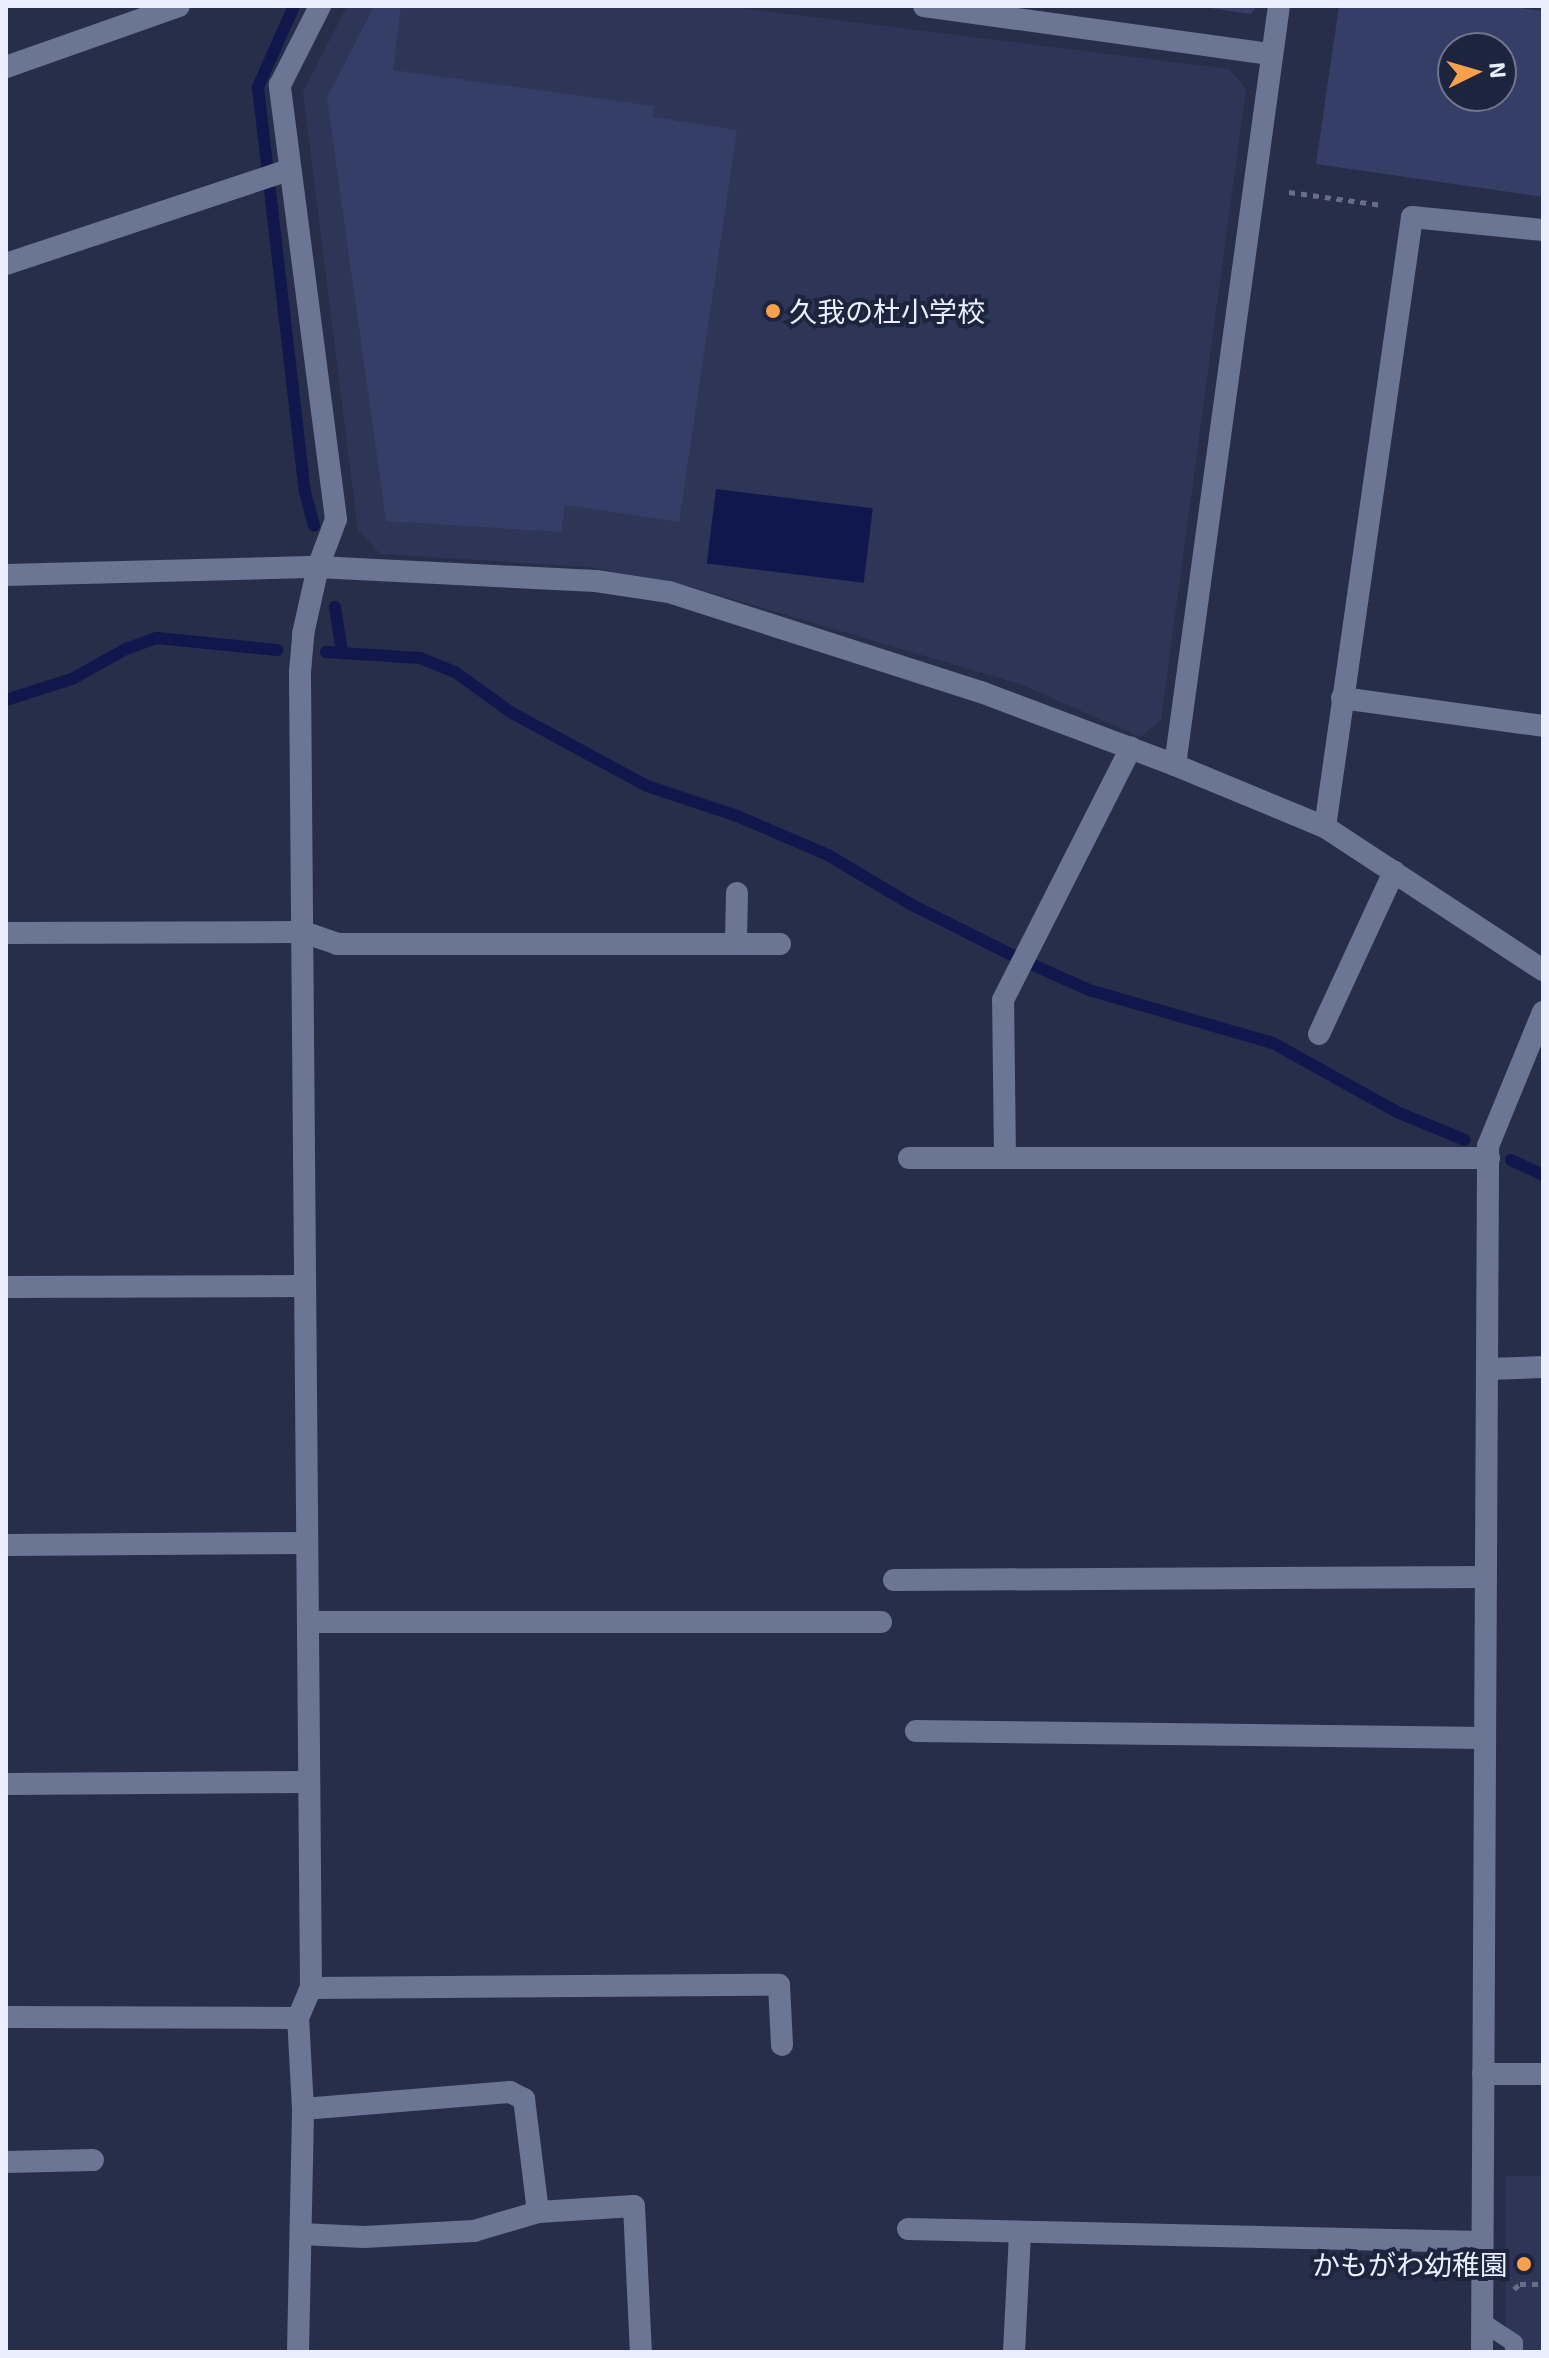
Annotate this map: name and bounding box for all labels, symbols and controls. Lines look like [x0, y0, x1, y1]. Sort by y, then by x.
north arrow [1437, 32, 1517, 112]
text: N [1485, 61, 1513, 79]
place label: 久我の杜小学校 [789, 294, 985, 328]
marker: 久我の杜小学校 [764, 302, 782, 320]
place label: かもがわ幼稚園 [1312, 2247, 1508, 2281]
marker: かもがわ幼稚園 [1515, 2255, 1533, 2273]

